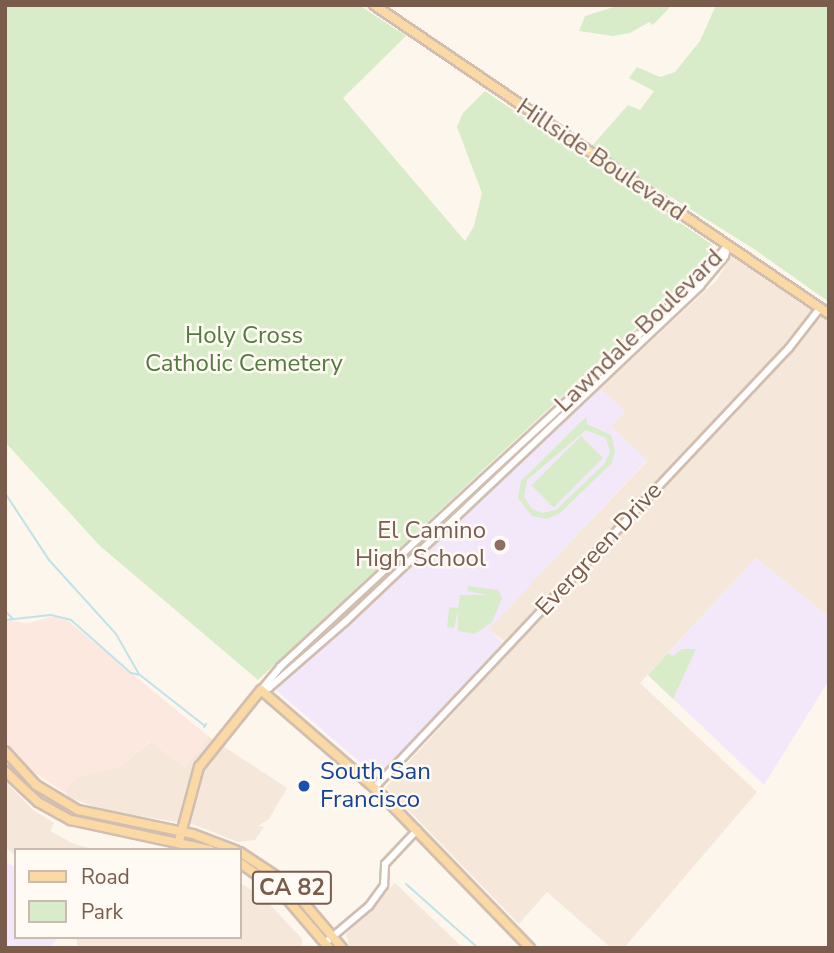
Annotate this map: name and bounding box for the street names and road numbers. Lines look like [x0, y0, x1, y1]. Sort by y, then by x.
street label: Hillside Boulevard [511, 93, 691, 227]
street label: Lawndale Boulevard [549, 244, 729, 418]
street label: Evergreen Drive [530, 476, 668, 622]
road number: CA 82 [252, 868, 332, 908]

